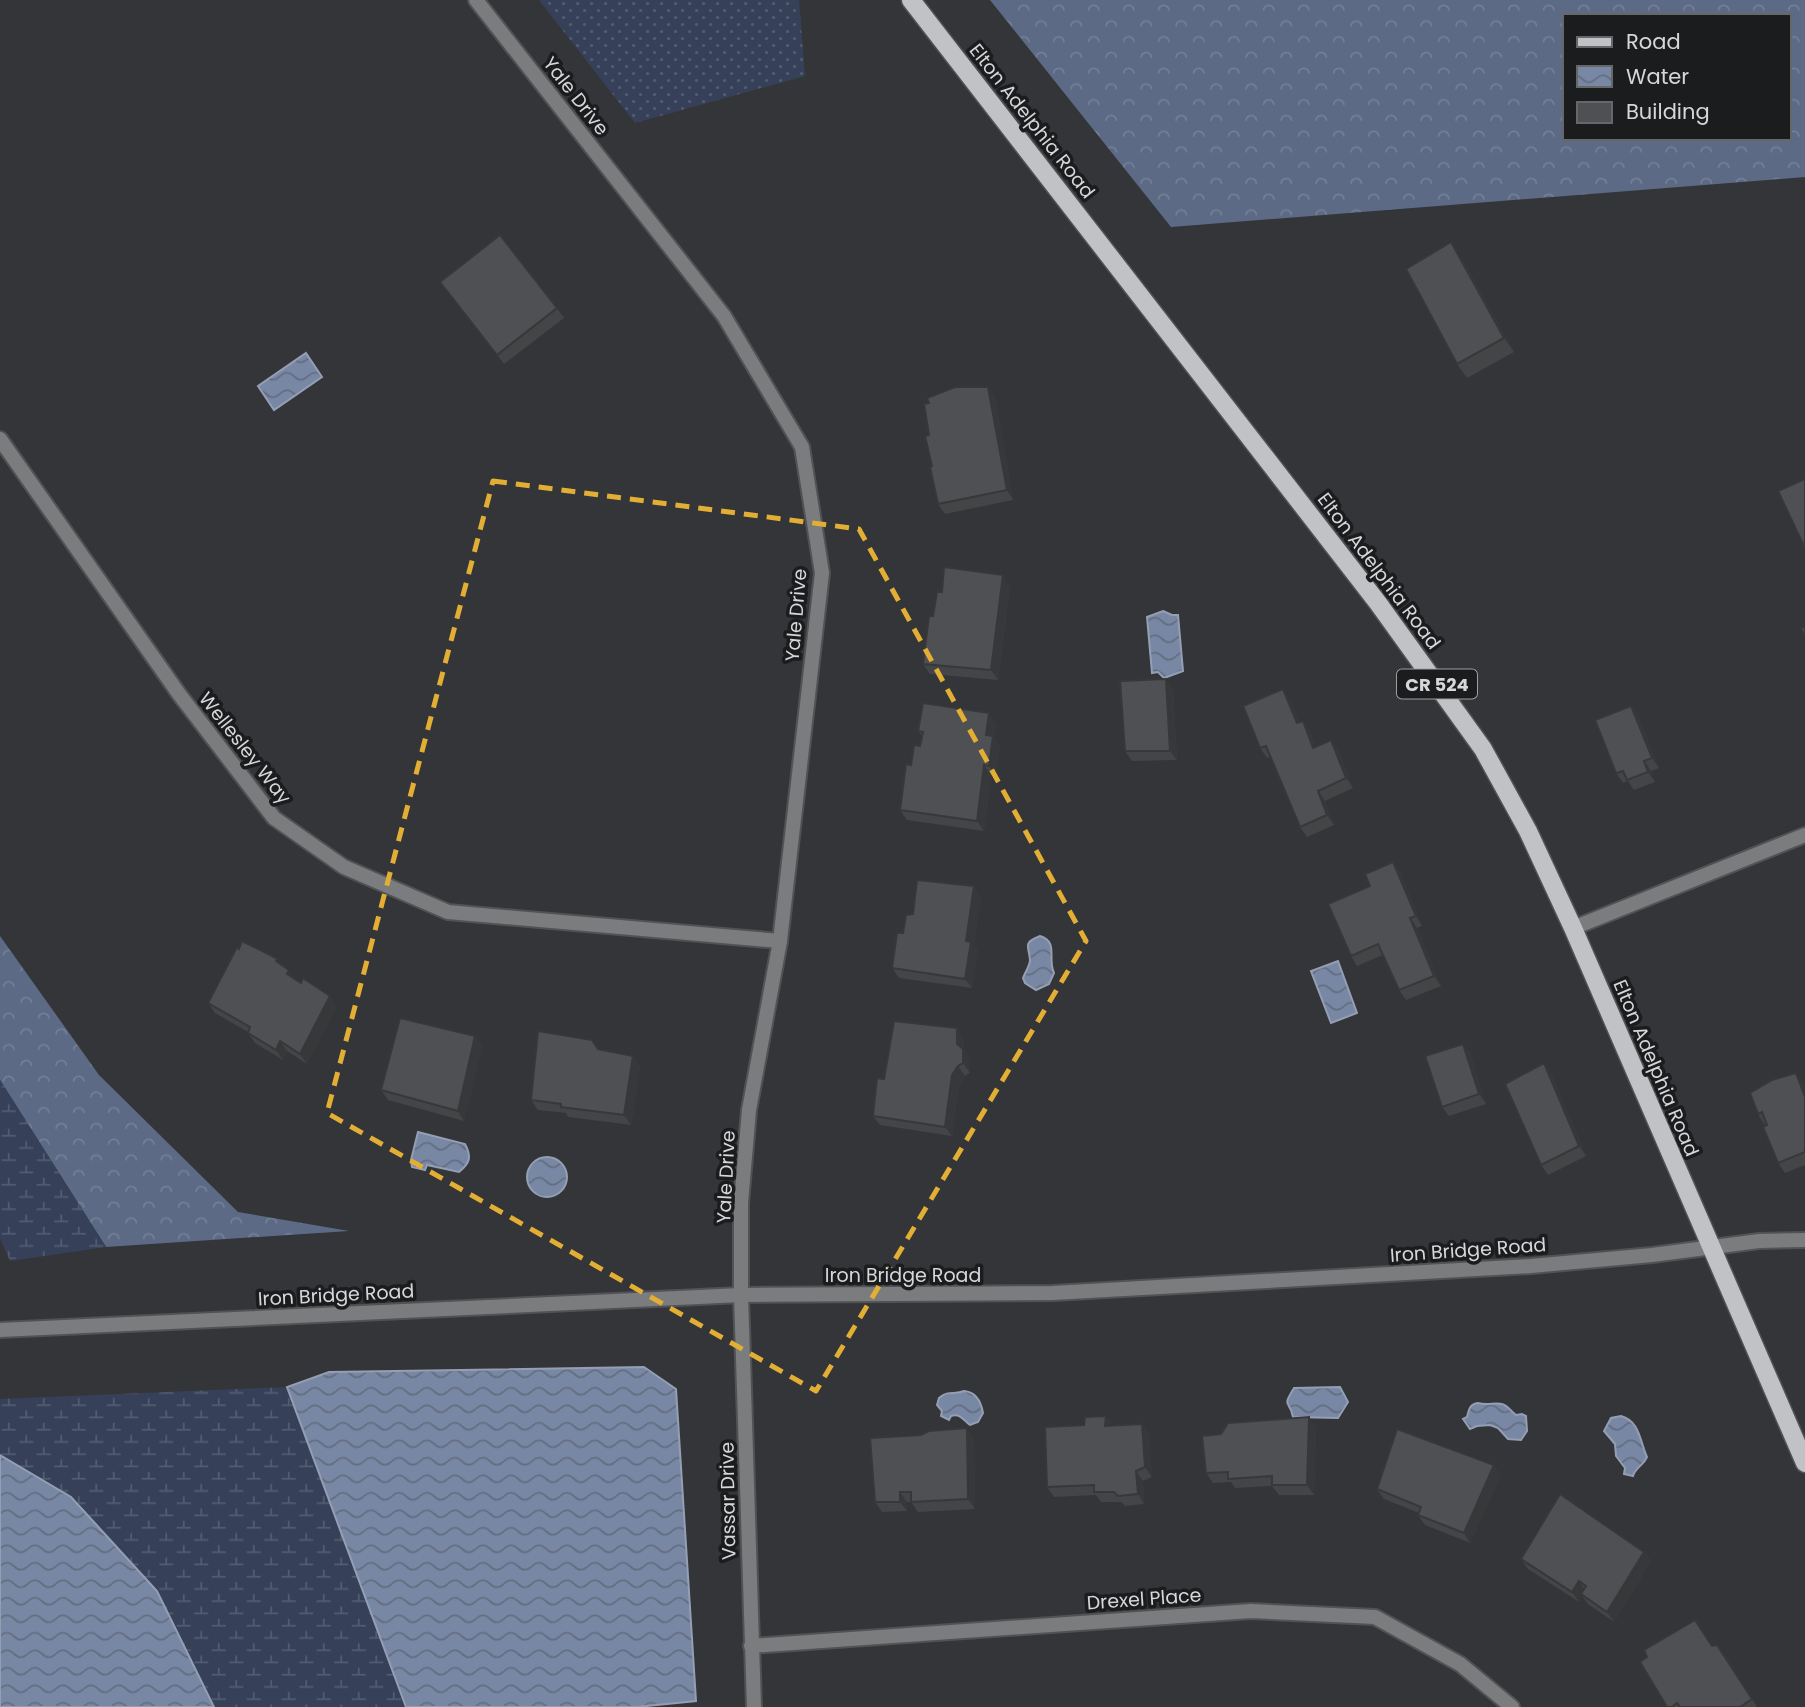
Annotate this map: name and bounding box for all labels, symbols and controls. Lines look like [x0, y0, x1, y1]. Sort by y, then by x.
legend [1563, 14, 1791, 140]
text: Road [1626, 27, 1681, 56]
street label: Elton Adelphia Road [963, 38, 1101, 204]
street label: Yale Drive [537, 51, 615, 141]
text: Water [1626, 62, 1689, 91]
text: Building [1626, 97, 1710, 126]
street label: Elton Adelphia Road [1311, 487, 1447, 655]
street label: Yale Drive [778, 567, 814, 663]
road number: CR 524 [1397, 670, 1477, 698]
street label: Wellesley Way [193, 686, 298, 810]
street label: Elton Adelphia Road [1606, 975, 1706, 1161]
street label: Yale Drive [710, 1130, 742, 1224]
street label: Iron Bridge Road [1389, 1231, 1547, 1269]
street label: Iron Bridge Road [825, 1262, 981, 1289]
street label: Iron Bridge Road [257, 1277, 415, 1313]
street label: Vassar Drive [713, 1442, 743, 1560]
street label: Drexel Place [1086, 1582, 1202, 1616]

